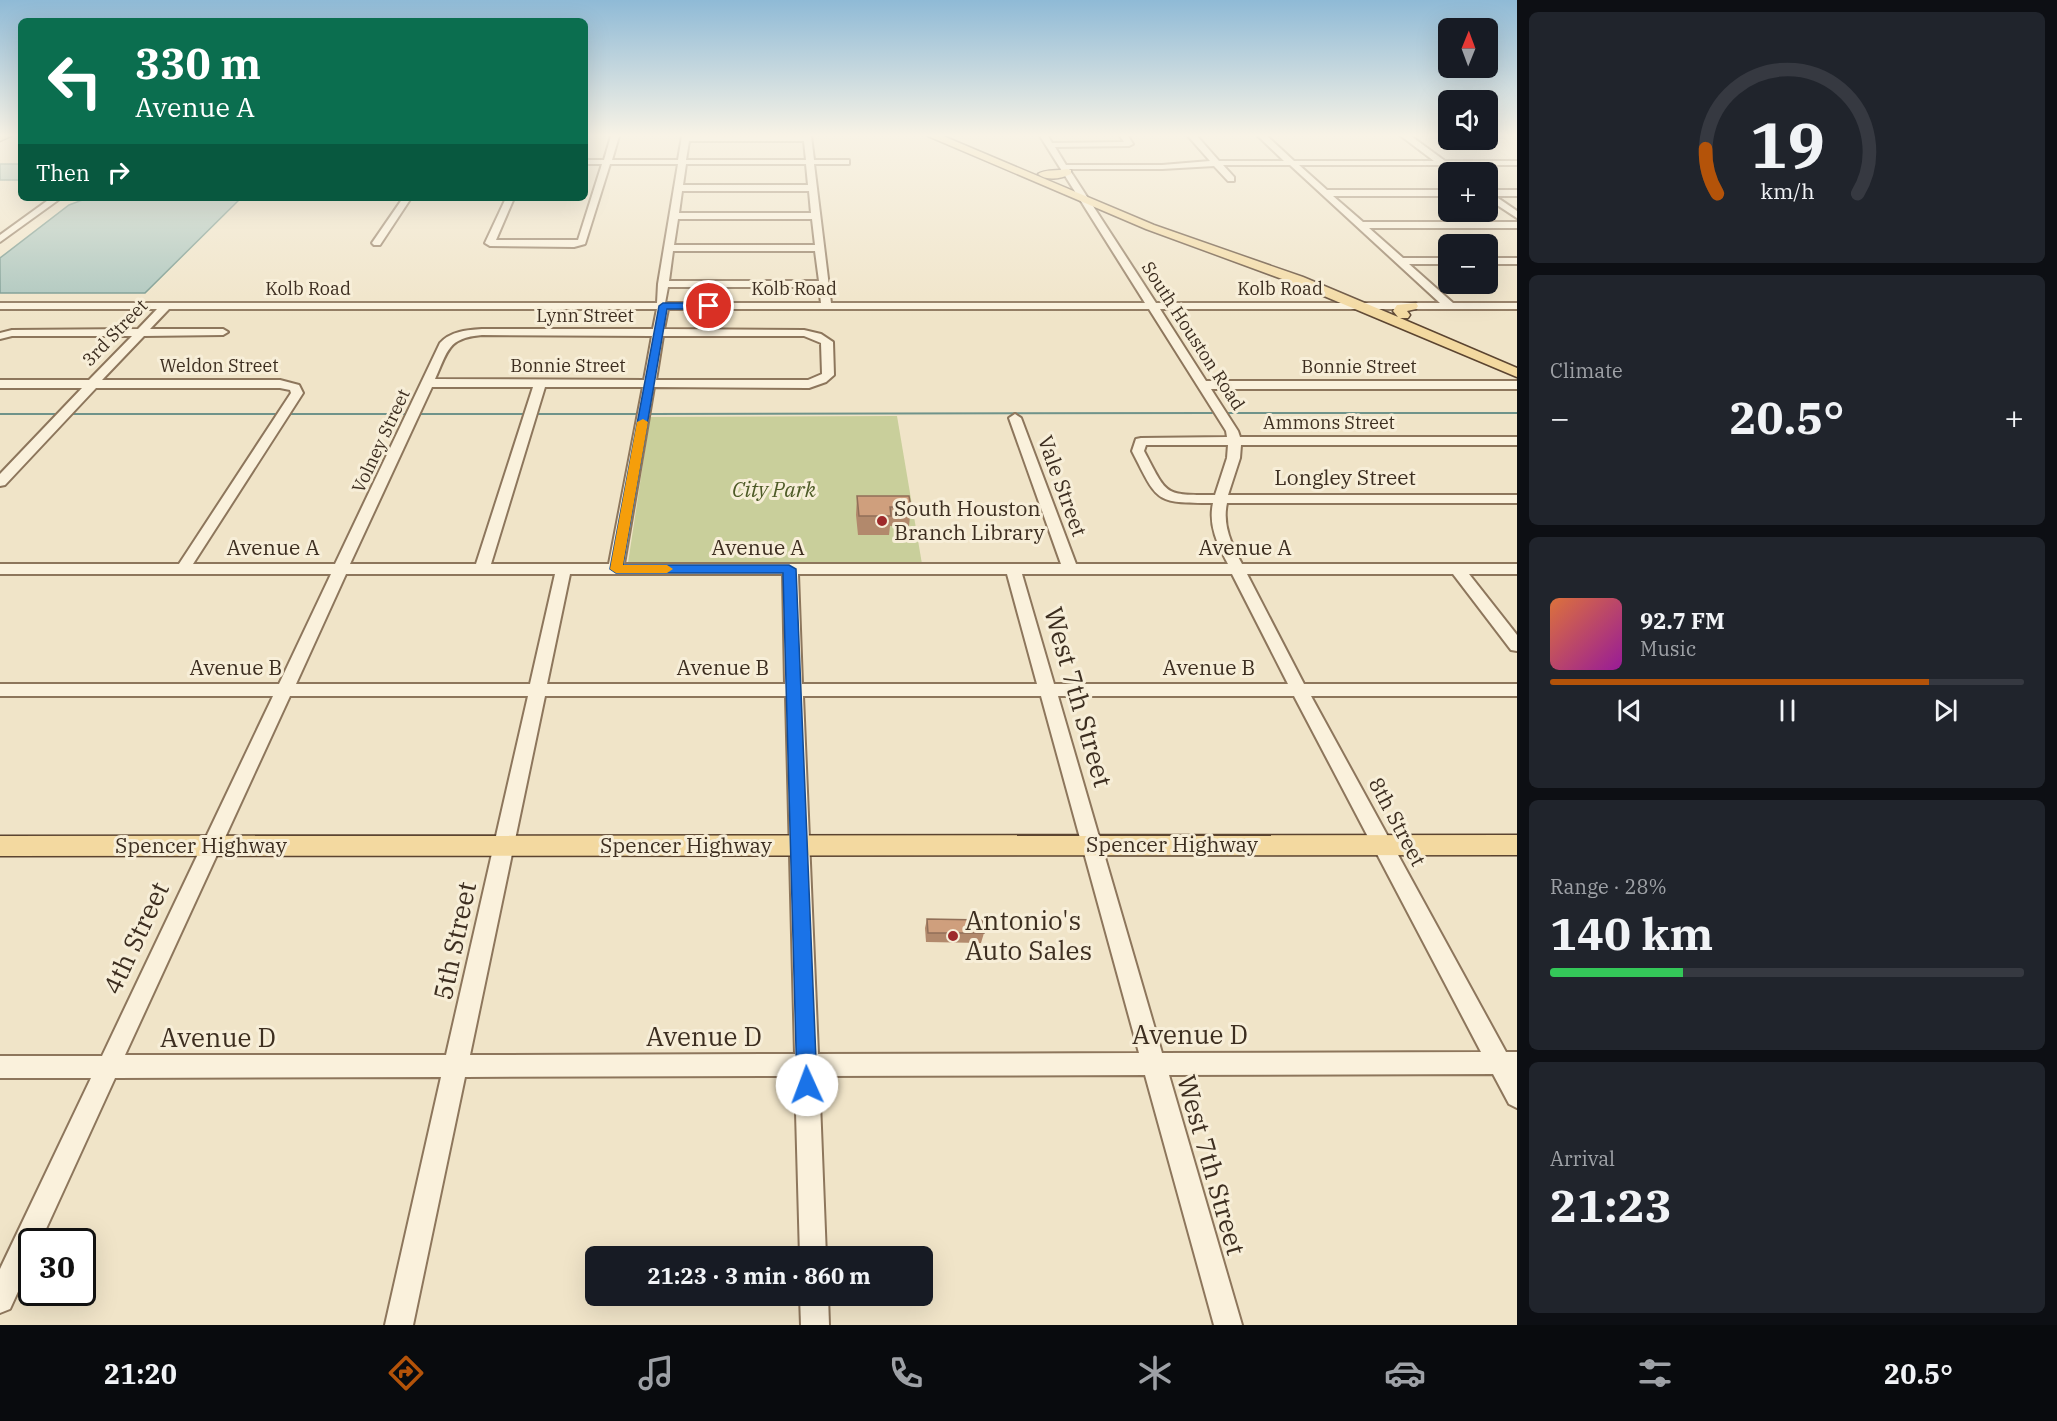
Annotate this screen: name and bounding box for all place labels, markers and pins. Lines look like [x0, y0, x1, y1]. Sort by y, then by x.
pin [683, 280, 734, 331]
place label: South Houston Branch Library [894, 494, 1045, 546]
marker: South Houston Branch Library [875, 514, 889, 528]
place label: Antonio's Auto Sales [965, 903, 1092, 967]
marker: Antonio's Auto Sales [946, 929, 960, 943]

